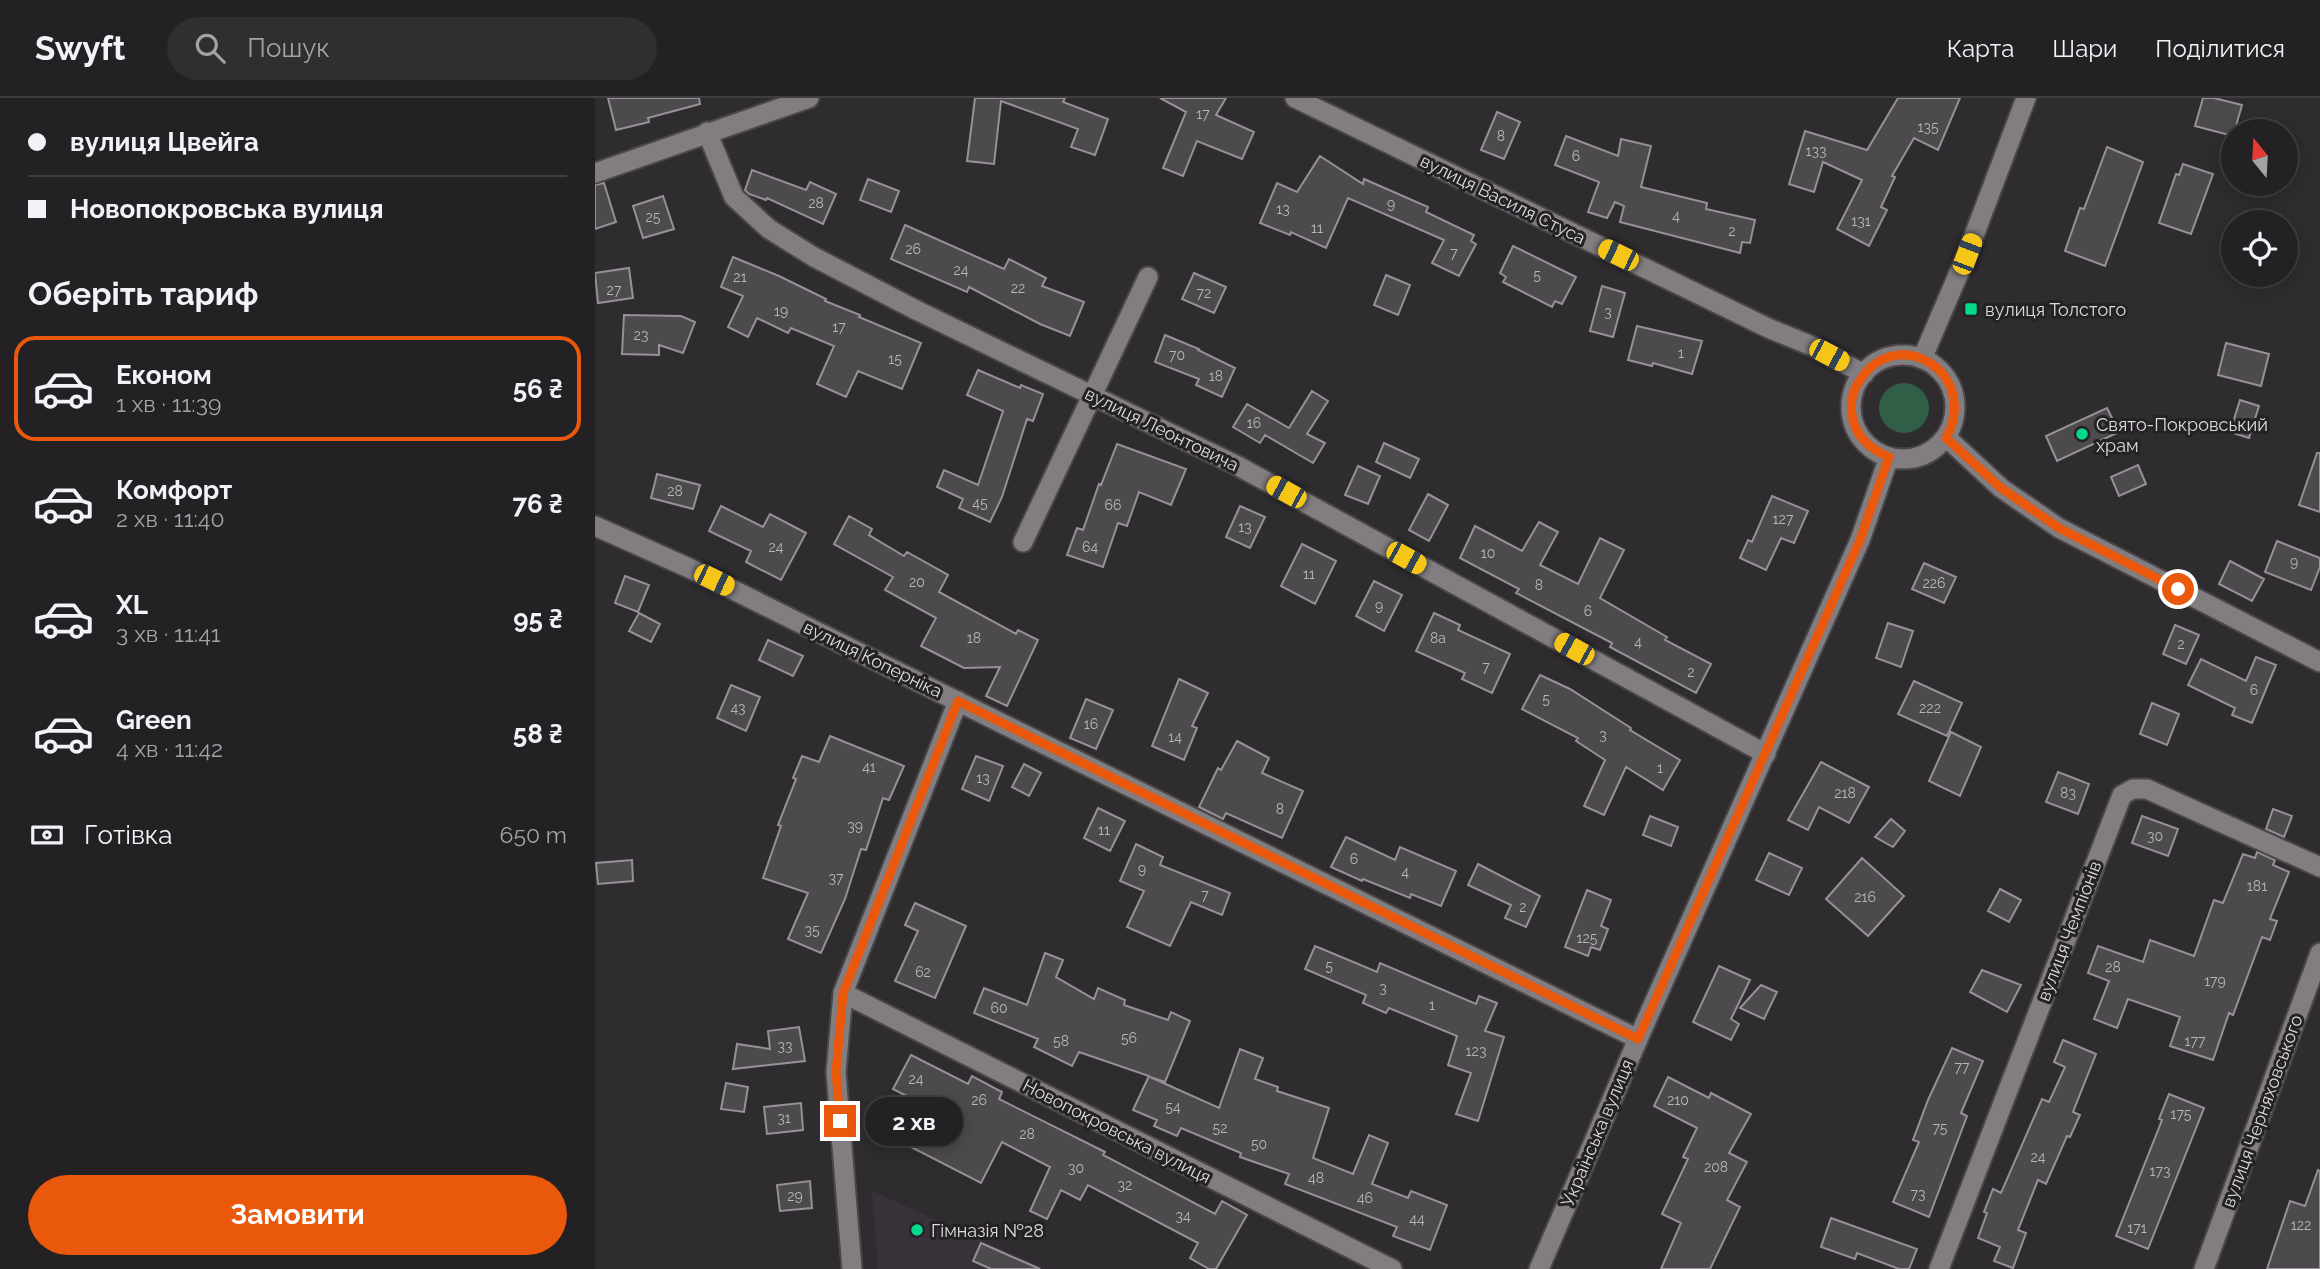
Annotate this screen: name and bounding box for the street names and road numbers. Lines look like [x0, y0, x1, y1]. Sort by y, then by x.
street label: вулиця Василя Стуса [1417, 150, 1589, 248]
street label: вулиця Леонтовича [1082, 383, 1242, 475]
street label: вулиця Коперніка [800, 616, 946, 702]
street label: вулиця Чемпіонів [2033, 858, 2105, 1004]
street label: вулиця Черняховського [2217, 1012, 2307, 1210]
street label: Українська вулиця [1556, 1056, 1638, 1210]
street label: Новопокровська вулиця [1019, 1074, 1215, 1188]

